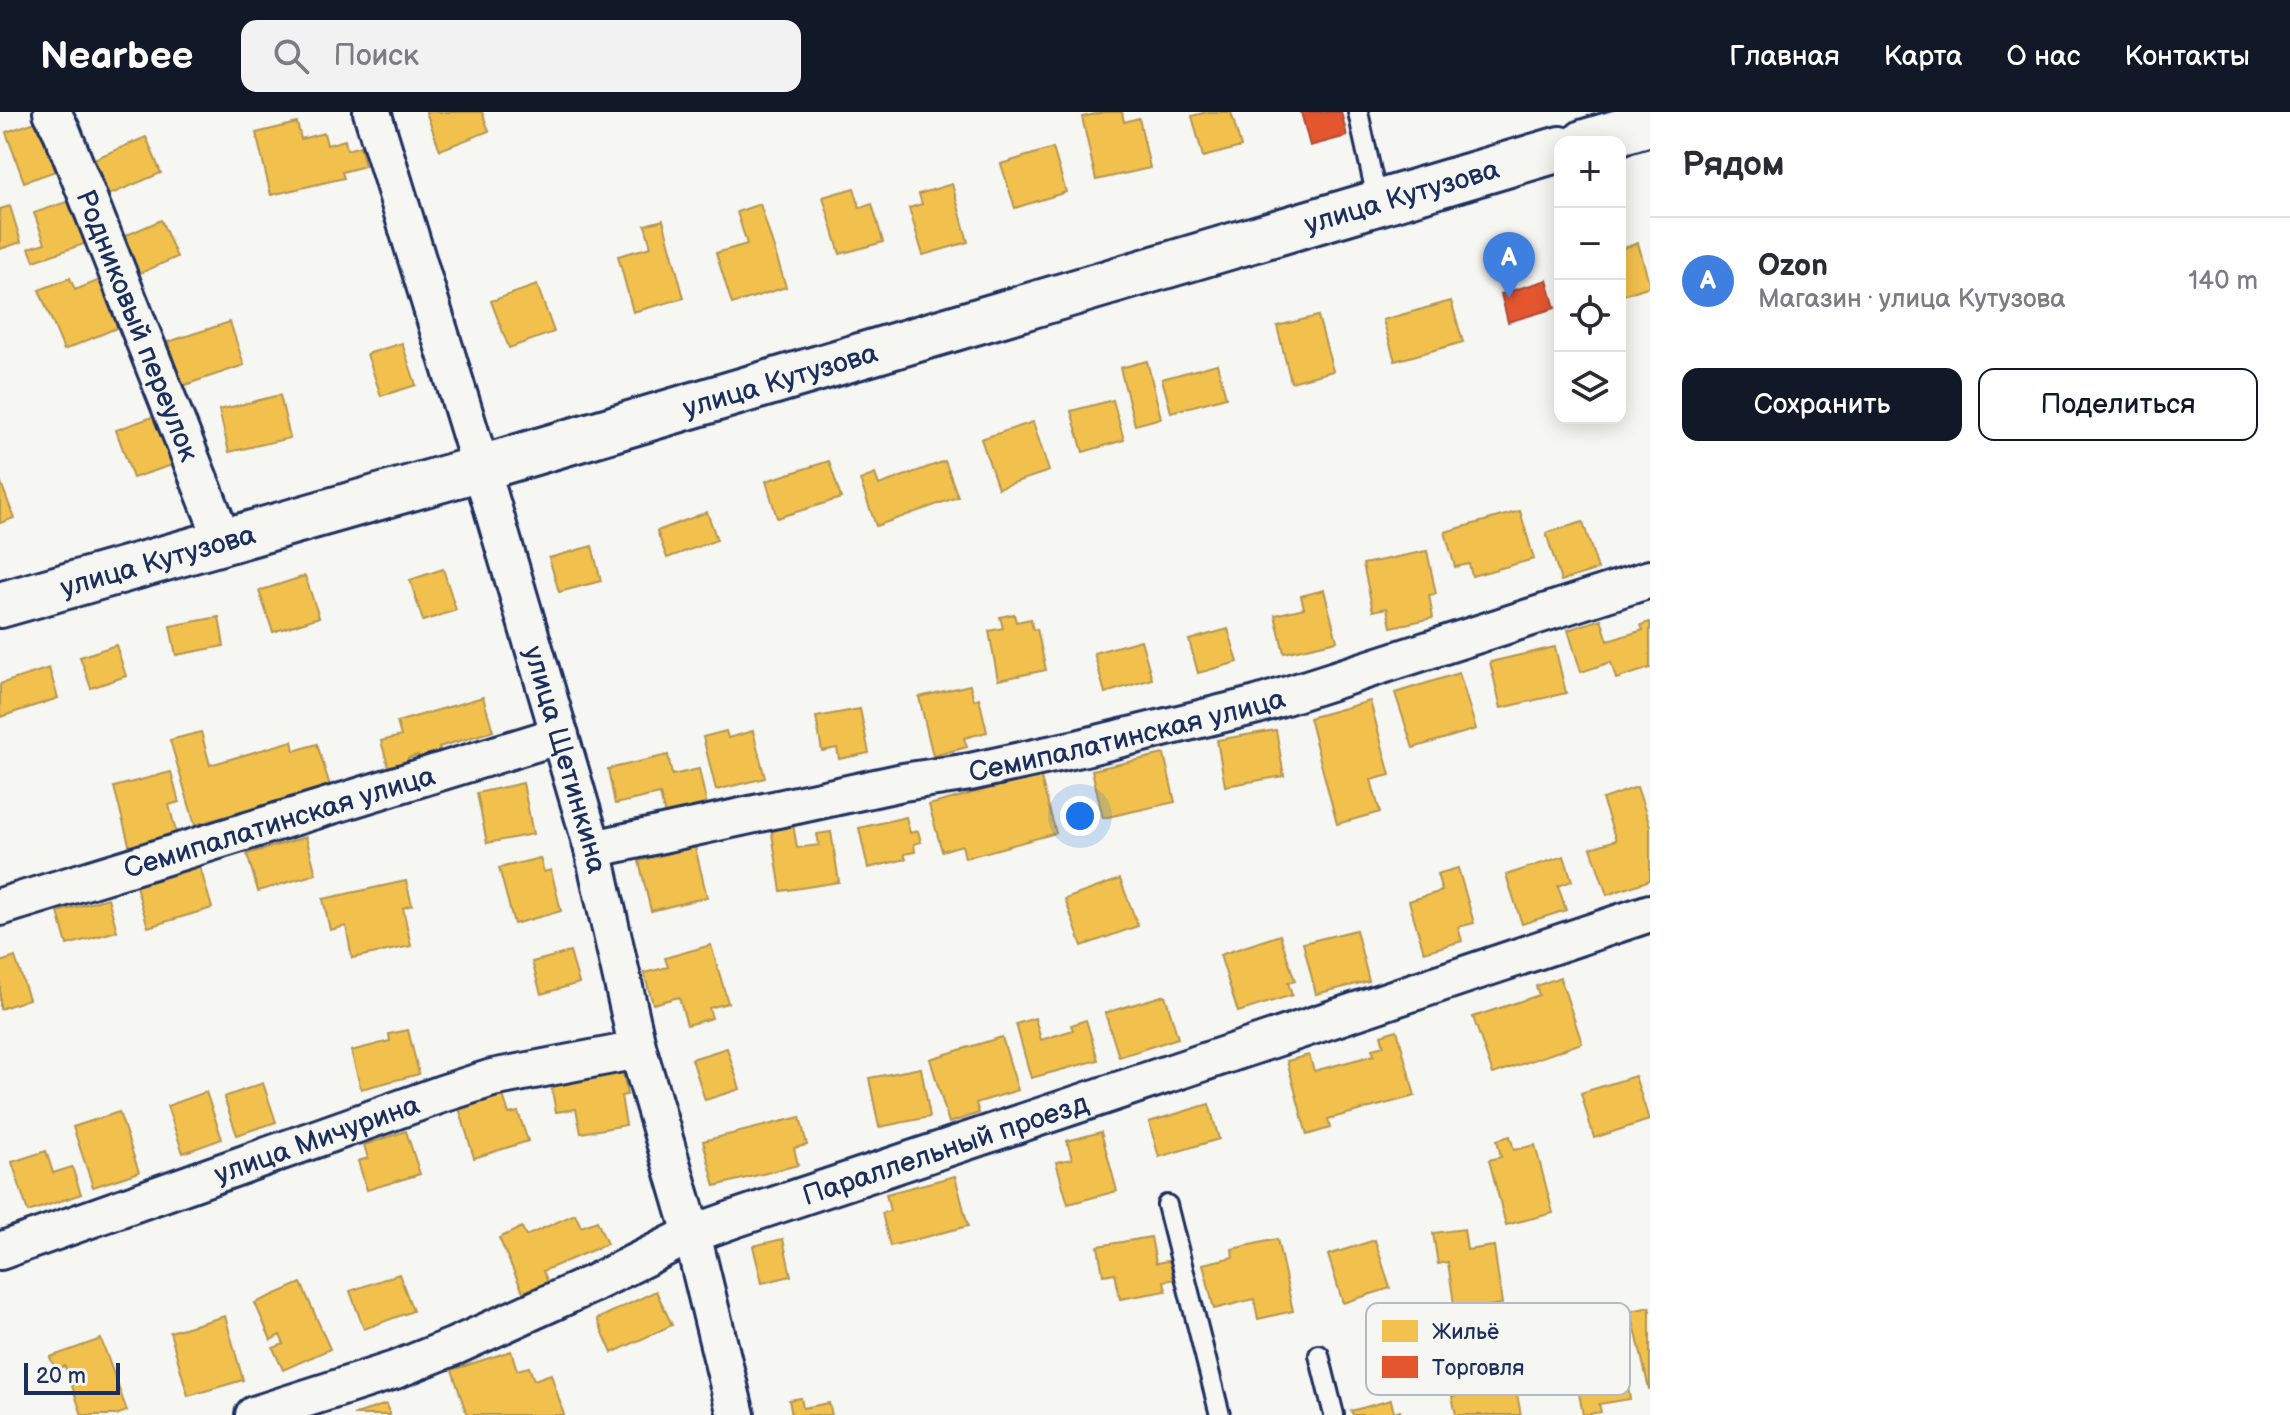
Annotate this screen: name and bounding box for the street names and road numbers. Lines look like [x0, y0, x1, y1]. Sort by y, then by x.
street label: улица Кутузова [1301, 153, 1504, 242]
street label: Родниковый переулок [68, 185, 205, 466]
street label: улица Кутузова [679, 337, 882, 425]
street label: улица Кутузова [57, 518, 260, 605]
street label: улица Щетинкина [516, 642, 613, 877]
street label: Семипалатинская улица [966, 682, 1290, 790]
street label: Семипалатинская улица [120, 759, 440, 886]
street label: Параллельный проезд [798, 1087, 1093, 1213]
street label: улица Мичурина [210, 1088, 425, 1192]

